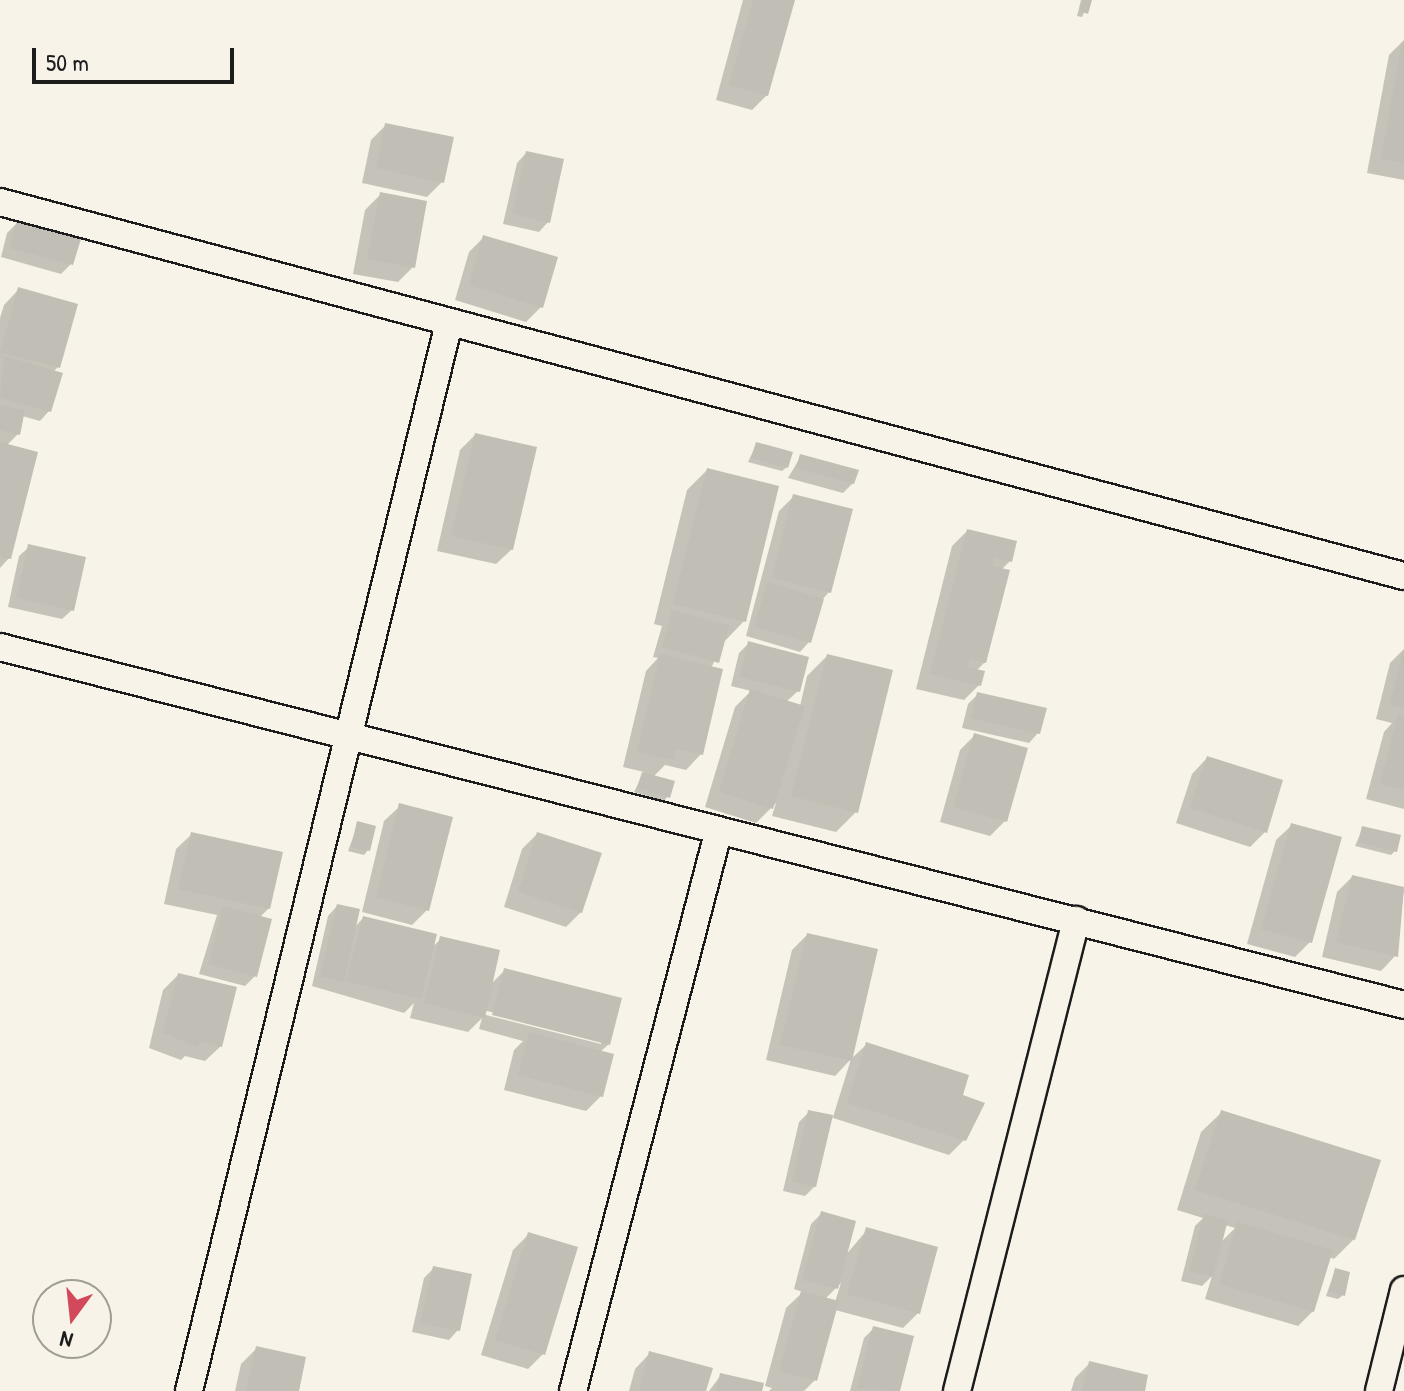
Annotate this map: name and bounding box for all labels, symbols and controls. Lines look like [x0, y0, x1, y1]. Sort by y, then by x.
scale bar [36, 32, 238, 82]
text: 50 m [46, 46, 89, 78]
north arrow [32, 1279, 112, 1359]
text: N [57, 1324, 76, 1356]

